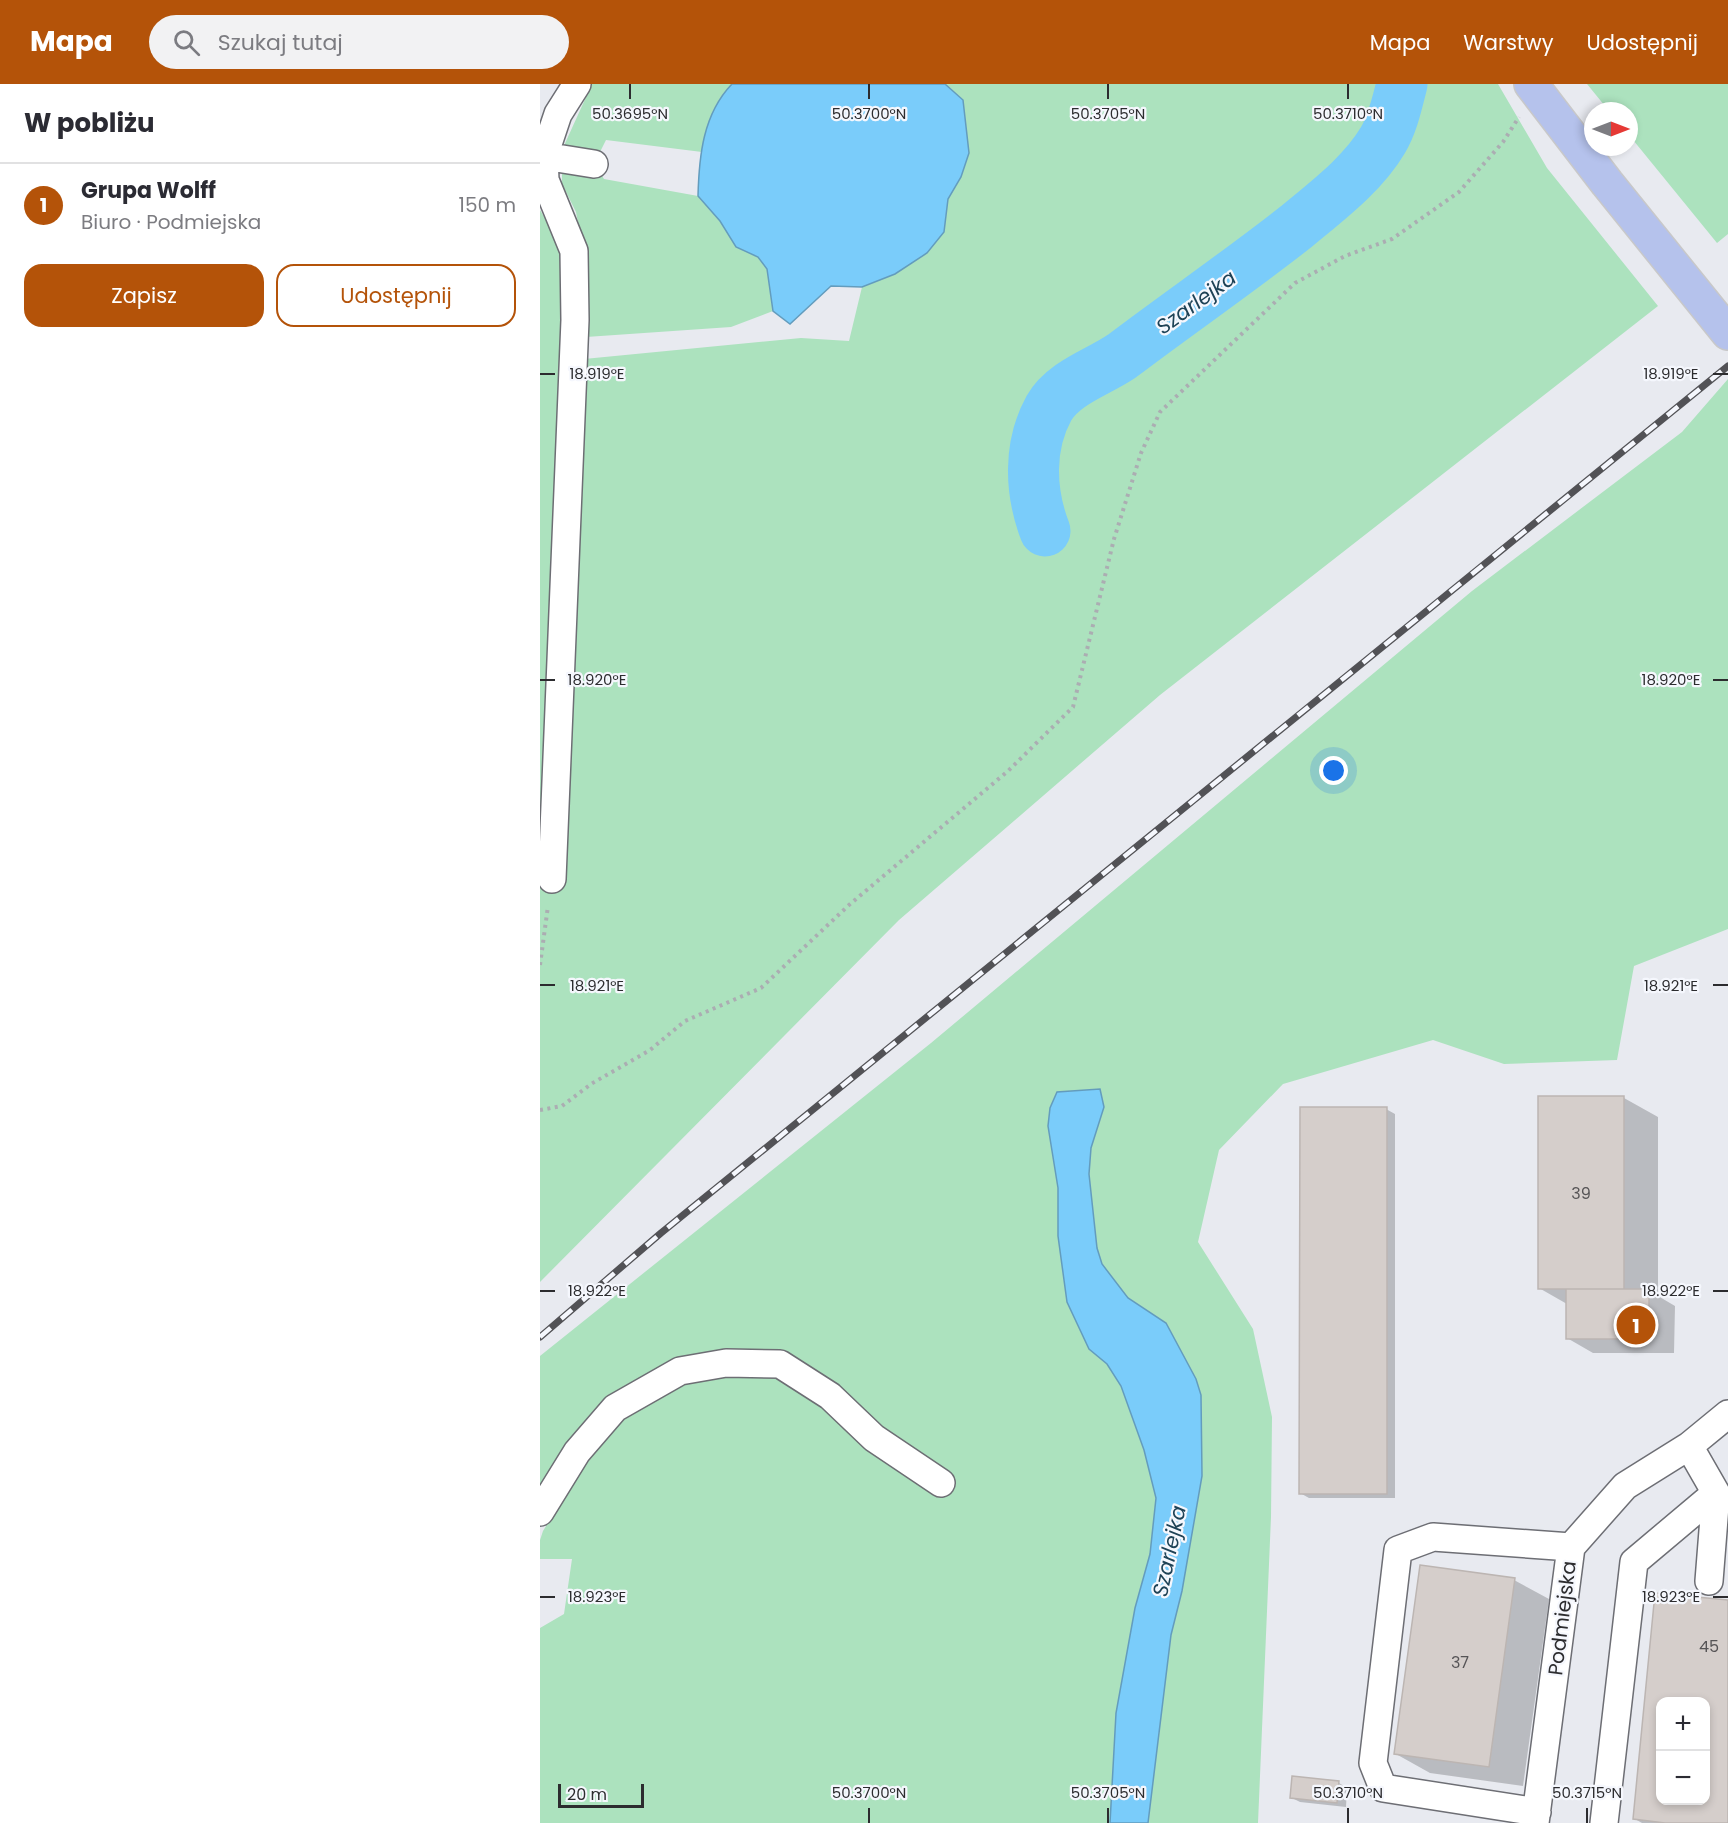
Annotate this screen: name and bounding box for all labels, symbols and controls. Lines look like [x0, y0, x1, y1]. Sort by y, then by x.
search box [149, 15, 569, 69]
text: Mapa [30, 22, 113, 61]
icon: search [170, 26, 203, 59]
text: Szukaj tutaj [218, 27, 343, 58]
text: Mapa [1370, 28, 1430, 57]
text: Warstwy [1463, 28, 1554, 57]
text: Udostępnij [1587, 28, 1698, 57]
north arrow [1584, 102, 1638, 156]
text: 50.3695°N [592, 103, 668, 124]
text: 50.3700°N [832, 103, 906, 124]
text: 50.3705°N [1071, 103, 1145, 124]
text: 50.3710°N [1313, 103, 1383, 124]
text: W pobliżu [24, 105, 155, 141]
text: Grupa Wolff [81, 175, 216, 206]
text: 1 [40, 191, 47, 219]
text: 150 m [459, 191, 516, 219]
text: Biuro · Podmiejska [81, 208, 261, 236]
water label: Szarlejka [1150, 263, 1242, 341]
button: Zapisz [24, 264, 264, 327]
button: Udostępnij [276, 264, 516, 327]
text: 18.919°E [570, 363, 624, 384]
text: 18.919°E [1644, 363, 1698, 384]
text: 18.920°E [568, 669, 626, 690]
text: 18.920°E [1642, 669, 1700, 690]
your location [1319, 756, 1348, 785]
text: 18.921°E [570, 975, 624, 996]
text: 18.921°E [1644, 975, 1698, 996]
house number: 39 [1571, 1182, 1591, 1205]
text: 18.922°E [568, 1280, 626, 1301]
text: 18.922°E [1642, 1280, 1700, 1301]
pin: 1 [1616, 1302, 1656, 1348]
water label: Szarlejka [1145, 1503, 1193, 1599]
street label: Podmiejska [1541, 1559, 1583, 1677]
text: 18.923°E [568, 1586, 626, 1607]
text: 18.923°E [1642, 1586, 1700, 1607]
house number: 45 [1699, 1635, 1719, 1658]
house number: 37 [1451, 1651, 1469, 1674]
map controls [1656, 1697, 1710, 1805]
button: + [1656, 1697, 1710, 1751]
button: − [1656, 1751, 1710, 1805]
scale bar [558, 1781, 644, 1808]
text: 50.3700°N [832, 1782, 906, 1803]
text: 50.3705°N [1071, 1782, 1145, 1803]
text: 50.3710°N [1313, 1782, 1383, 1803]
text: 50.3715°N [1552, 1782, 1622, 1803]
text: 20 m [567, 1783, 607, 1806]

